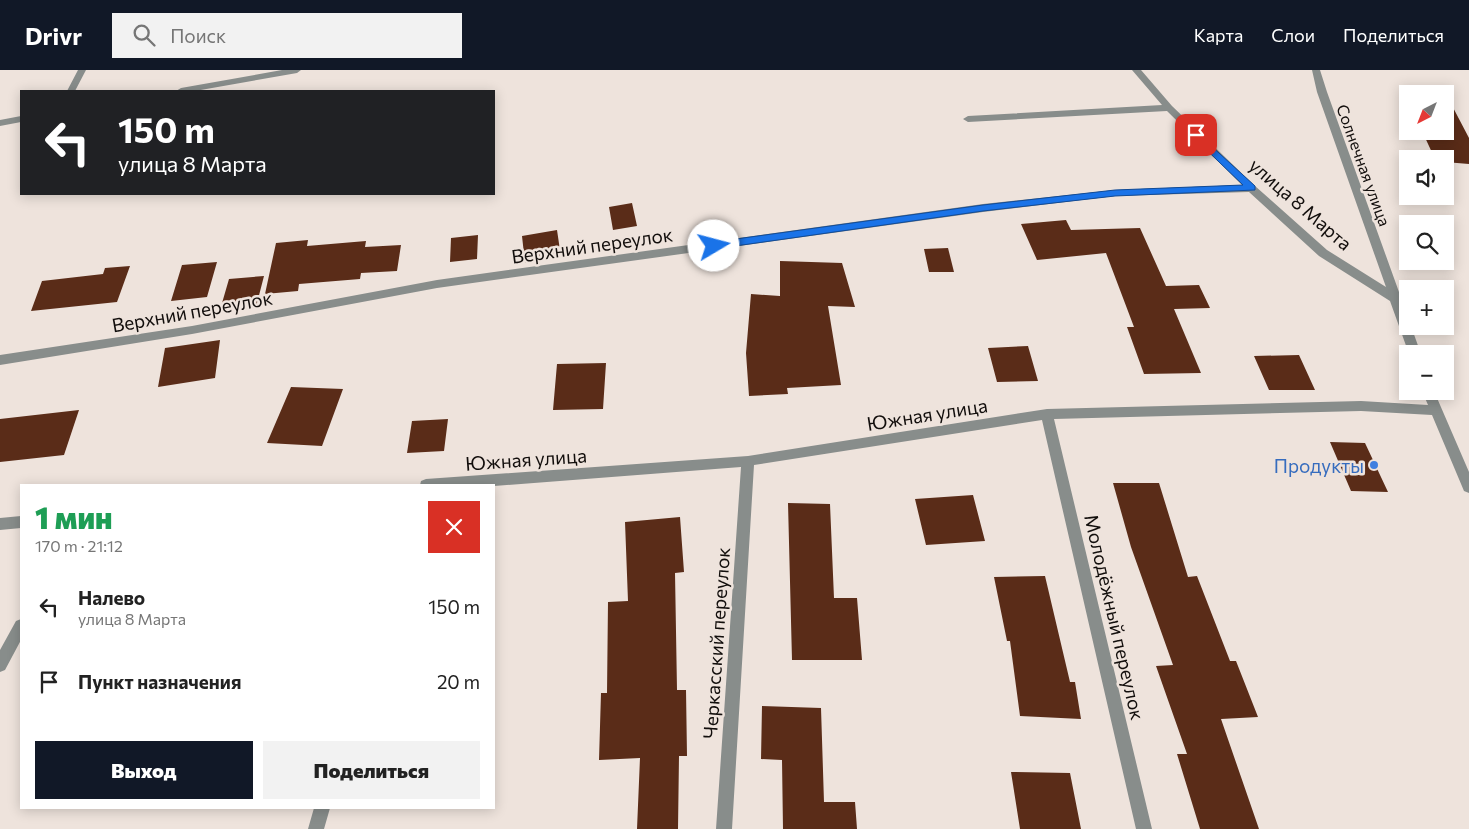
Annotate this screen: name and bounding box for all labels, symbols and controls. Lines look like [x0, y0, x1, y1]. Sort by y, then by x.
search box [112, 13, 462, 58]
text: Drivr [25, 21, 82, 50]
icon: search [130, 21, 158, 49]
text: Поиск [170, 24, 226, 47]
text: Карта [1194, 24, 1243, 46]
text: Слои [1271, 24, 1315, 46]
text: Поделиться [1343, 24, 1444, 46]
north arrow [1399, 85, 1454, 140]
map controls [1399, 85, 1454, 400]
street label: Солнечная улица [1333, 101, 1395, 229]
text: 150 m [118, 107, 215, 150]
icon: left [35, 110, 100, 175]
pin [1175, 114, 1217, 156]
icon: arrive [1182, 121, 1210, 149]
text: улица 8 Марта [118, 150, 267, 177]
button: sound [1399, 150, 1454, 205]
street label: улица 8 Марта [1245, 153, 1357, 255]
button: search [1399, 215, 1454, 270]
position arrow [687, 219, 739, 271]
street label: Верхний переулок [510, 222, 674, 268]
button: + [1399, 280, 1454, 335]
street label: Верхний переулок [110, 286, 274, 336]
button: − [1399, 345, 1454, 400]
street label: Южная улица [865, 393, 989, 435]
street label: Южная улица [464, 443, 588, 475]
place label: Продукты [1274, 454, 1364, 477]
marker: Продукты [1368, 459, 1380, 471]
text: 1 мин [35, 498, 113, 535]
button: close [428, 501, 480, 553]
street label: Молодёжный переулок [1080, 512, 1150, 722]
text: 170 m · 21:12 [35, 536, 123, 555]
street label: Черкасский переулок [698, 547, 734, 739]
text: Налево [78, 586, 145, 609]
icon: left [35, 593, 63, 621]
text: 150 m [428, 595, 480, 618]
text: улица 8 Марта [78, 609, 186, 628]
icon: arrive [35, 668, 63, 696]
text: Пункт назначения [78, 670, 241, 693]
text: 20 m [437, 670, 480, 693]
button: Выход [35, 741, 253, 799]
button: Поделиться [263, 741, 480, 799]

